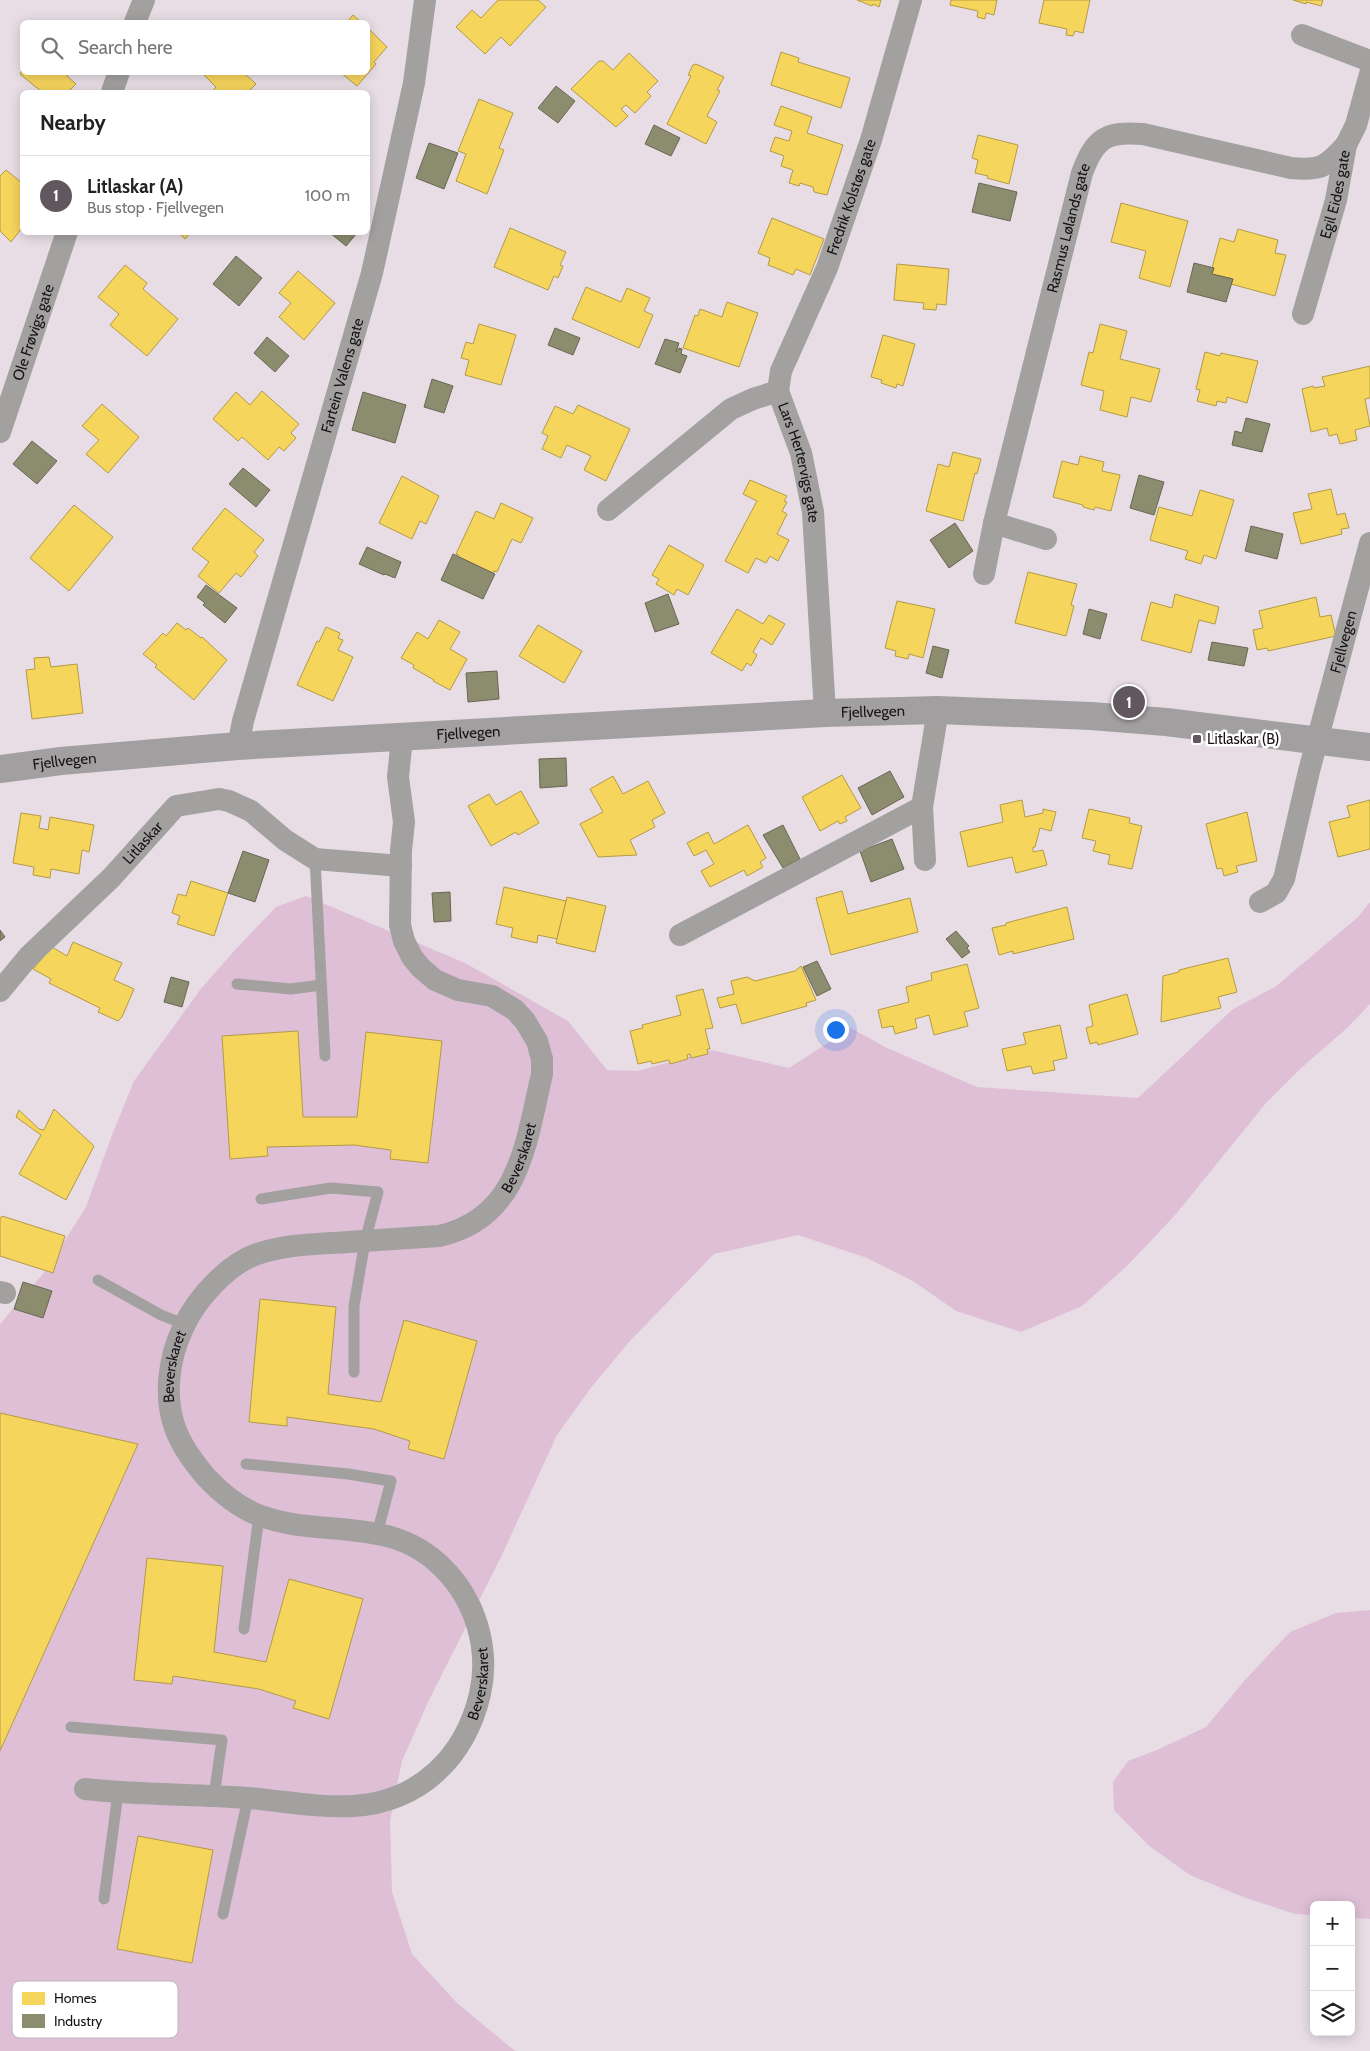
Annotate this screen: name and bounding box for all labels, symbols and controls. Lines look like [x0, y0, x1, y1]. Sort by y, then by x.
search box [20, 20, 370, 75]
icon: search [38, 34, 66, 62]
text: Search here [78, 36, 172, 59]
text: Nearby [40, 110, 106, 135]
street label: Fredrik Kolstøs gate [823, 136, 880, 258]
street label: Egil Eides gate [1316, 148, 1354, 241]
street label: Rasmus Lølands gate [1043, 160, 1094, 295]
text: Litlaskar (A) [87, 175, 184, 198]
text: 1 [53, 186, 59, 205]
text: 100 m [305, 186, 350, 205]
text: Bus stop · Fjellvegen [87, 198, 224, 217]
street label: Ole Frøvigs gate [9, 282, 58, 383]
street label: Fartein Valens gate [317, 316, 368, 435]
street label: Lars Hertervigs gate [774, 400, 823, 524]
street label: Fjellvegen [1327, 609, 1361, 675]
pin: 1 [1113, 683, 1145, 721]
street label: Fjellvegen [841, 702, 905, 722]
street label: Fjellvegen [436, 722, 501, 744]
place label: Litlaskar (B) [1207, 730, 1279, 748]
marker: Litlaskar (B) [1191, 733, 1203, 745]
street label: Fjellvegen [31, 749, 97, 774]
street label: Litlaskar [119, 818, 167, 868]
your location [823, 1017, 849, 1043]
street label: Beverskaret [497, 1121, 540, 1196]
street label: Beverskaret [160, 1327, 190, 1404]
street label: Beverskaret [464, 1646, 492, 1723]
map controls [1310, 1901, 1355, 2036]
button: + [1310, 1901, 1355, 1946]
button: − [1310, 1946, 1355, 1991]
legend [12, 1981, 178, 2038]
text: Homes [54, 1989, 97, 2007]
button: layers [1310, 1991, 1355, 2036]
text: Industry [54, 2012, 102, 2030]

